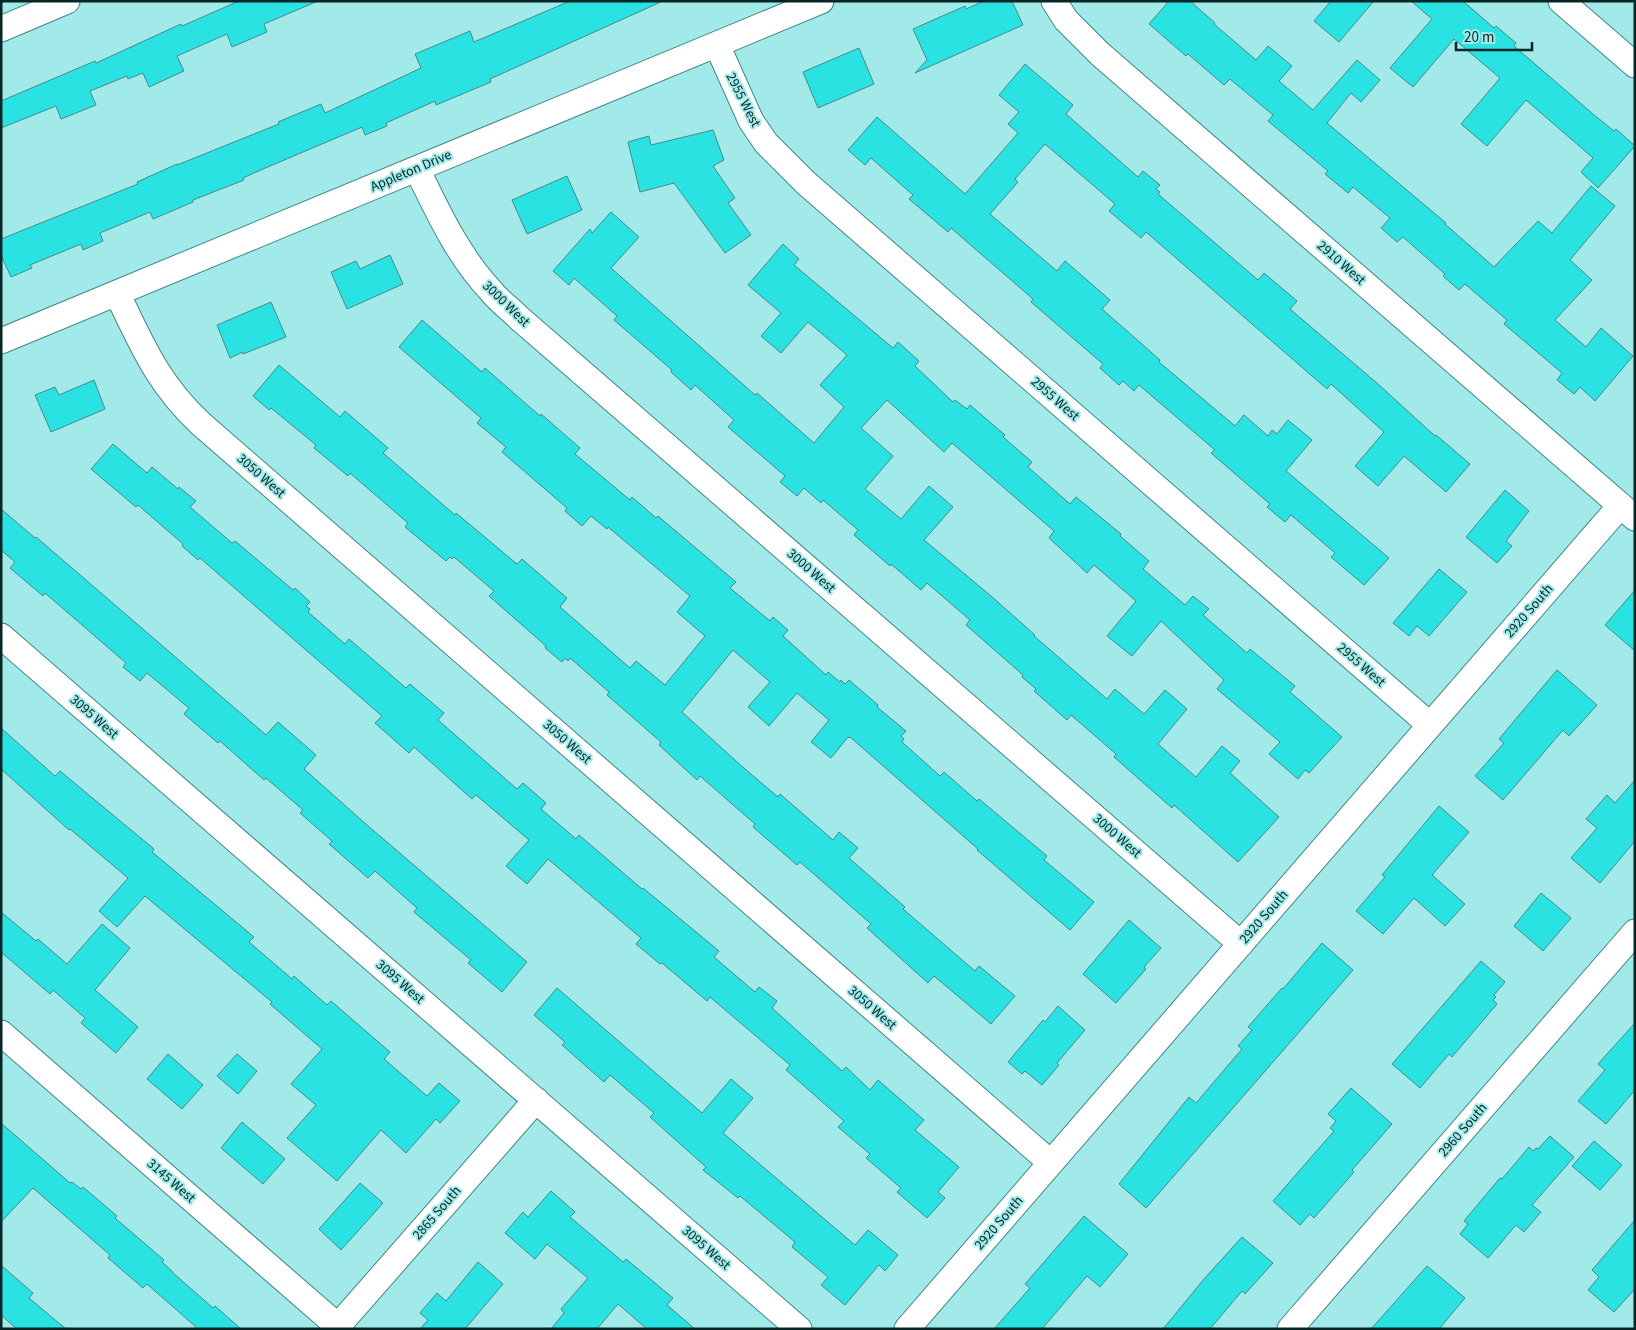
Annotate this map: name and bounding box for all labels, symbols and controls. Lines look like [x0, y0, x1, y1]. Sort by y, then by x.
scale bar [1456, 20, 1532, 52]
text: 20 m [1464, 27, 1494, 48]
street label: 2955 West [721, 69, 765, 131]
street label: Appleton Drive [367, 145, 455, 197]
street label: 2910 West [1312, 236, 1370, 290]
street label: 3000 West [478, 276, 534, 332]
street label: 2955 West [1026, 372, 1084, 426]
street label: 3050 West [232, 449, 290, 503]
street label: 3000 West [782, 544, 840, 598]
street label: 2920 South [1500, 580, 1558, 642]
street label: 2955 West [1332, 638, 1390, 692]
street label: 3095 West [65, 690, 123, 744]
street label: 3050 West [538, 715, 596, 769]
street label: 3000 West [1088, 809, 1146, 863]
street label: 2920 South [1235, 886, 1293, 948]
street label: 3095 West [371, 955, 429, 1009]
street label: 3050 West [843, 981, 901, 1035]
street label: 2960 South [1434, 1099, 1492, 1161]
street label: 3145 West [142, 1154, 200, 1208]
street label: 2865 South [408, 1182, 466, 1244]
street label: 2920 South [970, 1192, 1028, 1254]
street label: 3095 West [677, 1221, 735, 1275]

